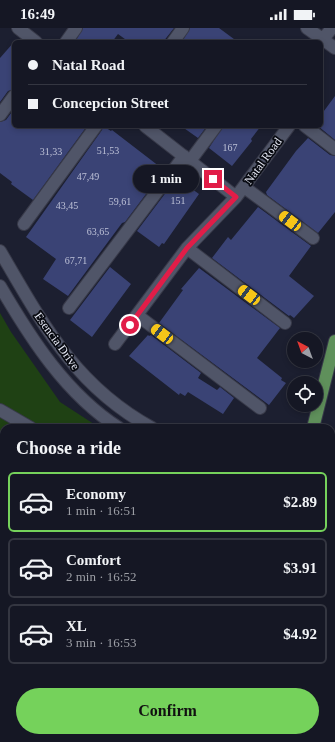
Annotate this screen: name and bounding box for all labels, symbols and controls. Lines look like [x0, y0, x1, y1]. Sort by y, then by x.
text: 16:49 [20, 6, 55, 22]
text: Natal Road [52, 57, 125, 73]
text: Concepcion Street [52, 95, 169, 111]
street label: Natal Road [241, 135, 285, 187]
house number: 167 [223, 142, 238, 153]
house number: 51,53 [97, 145, 119, 156]
house number: 31,33 [40, 146, 62, 157]
callout: 1 min [133, 165, 199, 193]
route end [204, 170, 222, 188]
house number: 47,49 [77, 171, 99, 182]
text: 1 min [150, 171, 182, 186]
house number: 151 [171, 195, 186, 206]
house number: 59,61 [109, 196, 131, 207]
house number: 43,45 [56, 200, 78, 211]
car [277, 209, 303, 233]
house number: 63,65 [87, 226, 109, 237]
house number: 67,71 [65, 255, 87, 266]
car [236, 283, 262, 307]
street label: Esencia Drive [31, 310, 83, 372]
route start [121, 316, 139, 334]
car [149, 322, 175, 346]
north arrow [287, 332, 323, 368]
map controls [287, 332, 323, 412]
button: locate [287, 376, 323, 412]
text: Choose a ride [16, 438, 121, 458]
icon: car [18, 484, 54, 520]
text: Economy [66, 486, 126, 502]
text: $2.89 [283, 494, 317, 510]
text: 1 min · 16:51 [66, 503, 136, 518]
icon: car [18, 550, 54, 586]
text: Comfort [66, 552, 121, 568]
text: $3.91 [283, 560, 317, 576]
text: 2 min · 16:52 [66, 569, 136, 584]
icon: car [18, 616, 54, 652]
text: XL [66, 618, 87, 634]
text: $4.92 [283, 626, 317, 642]
text: 3 min · 16:53 [66, 635, 136, 650]
button: Confirm [16, 688, 319, 734]

